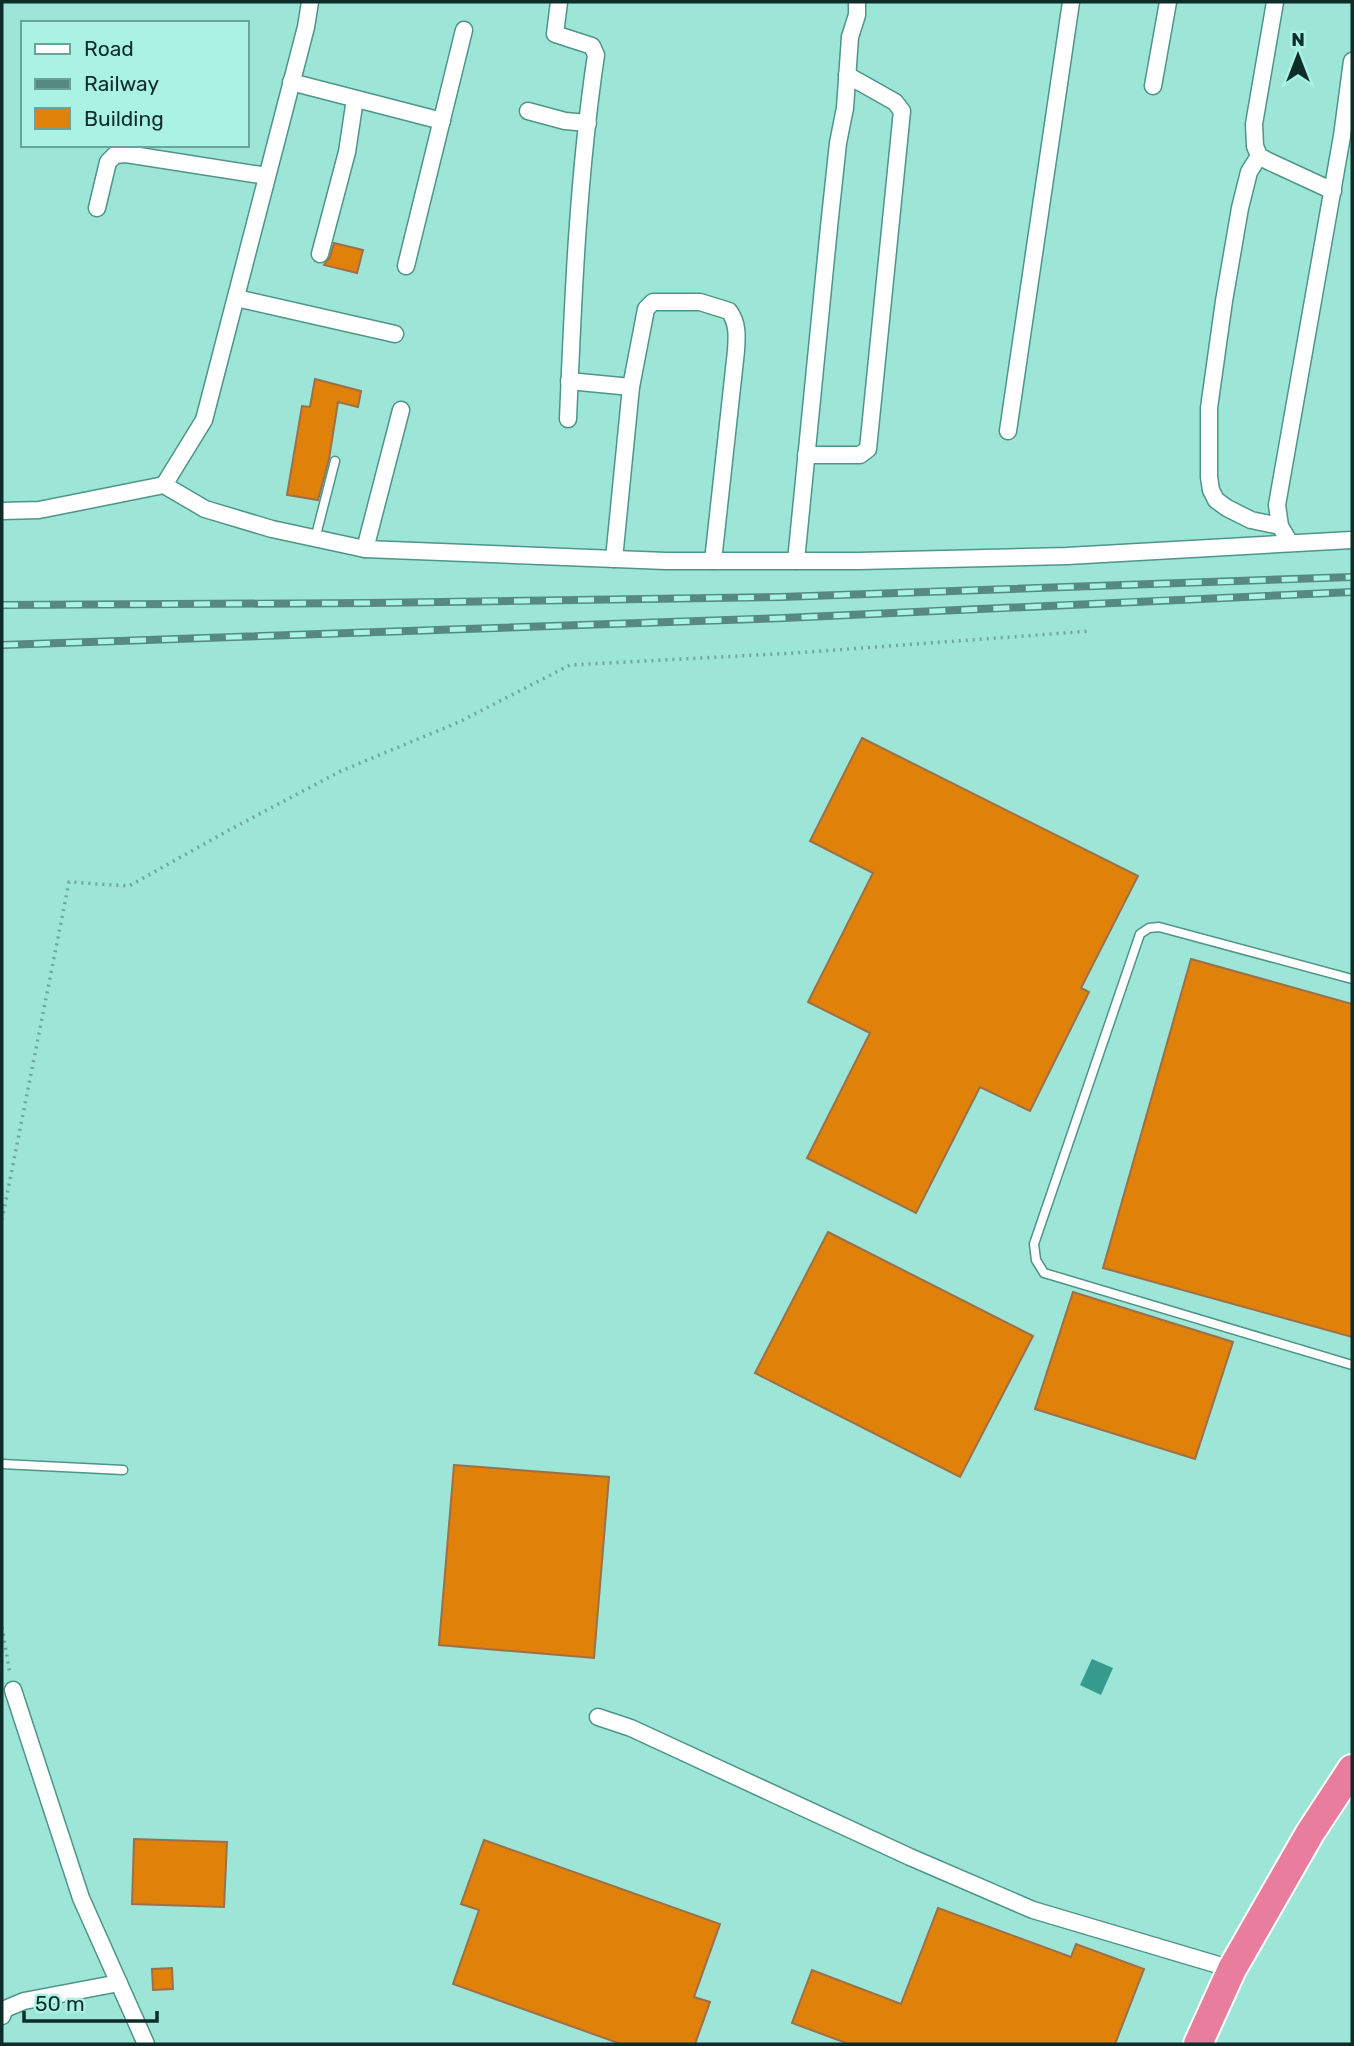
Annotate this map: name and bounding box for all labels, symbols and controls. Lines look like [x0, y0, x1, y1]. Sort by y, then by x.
legend [21, 21, 248, 147]
north arrow [1263, 21, 1333, 91]
text: N [1291, 28, 1305, 51]
text: Road [84, 36, 134, 61]
text: Railway [84, 71, 159, 96]
text: Building [84, 106, 164, 131]
scale bar [24, 1980, 158, 2024]
text: 50 m [35, 1991, 85, 2016]

